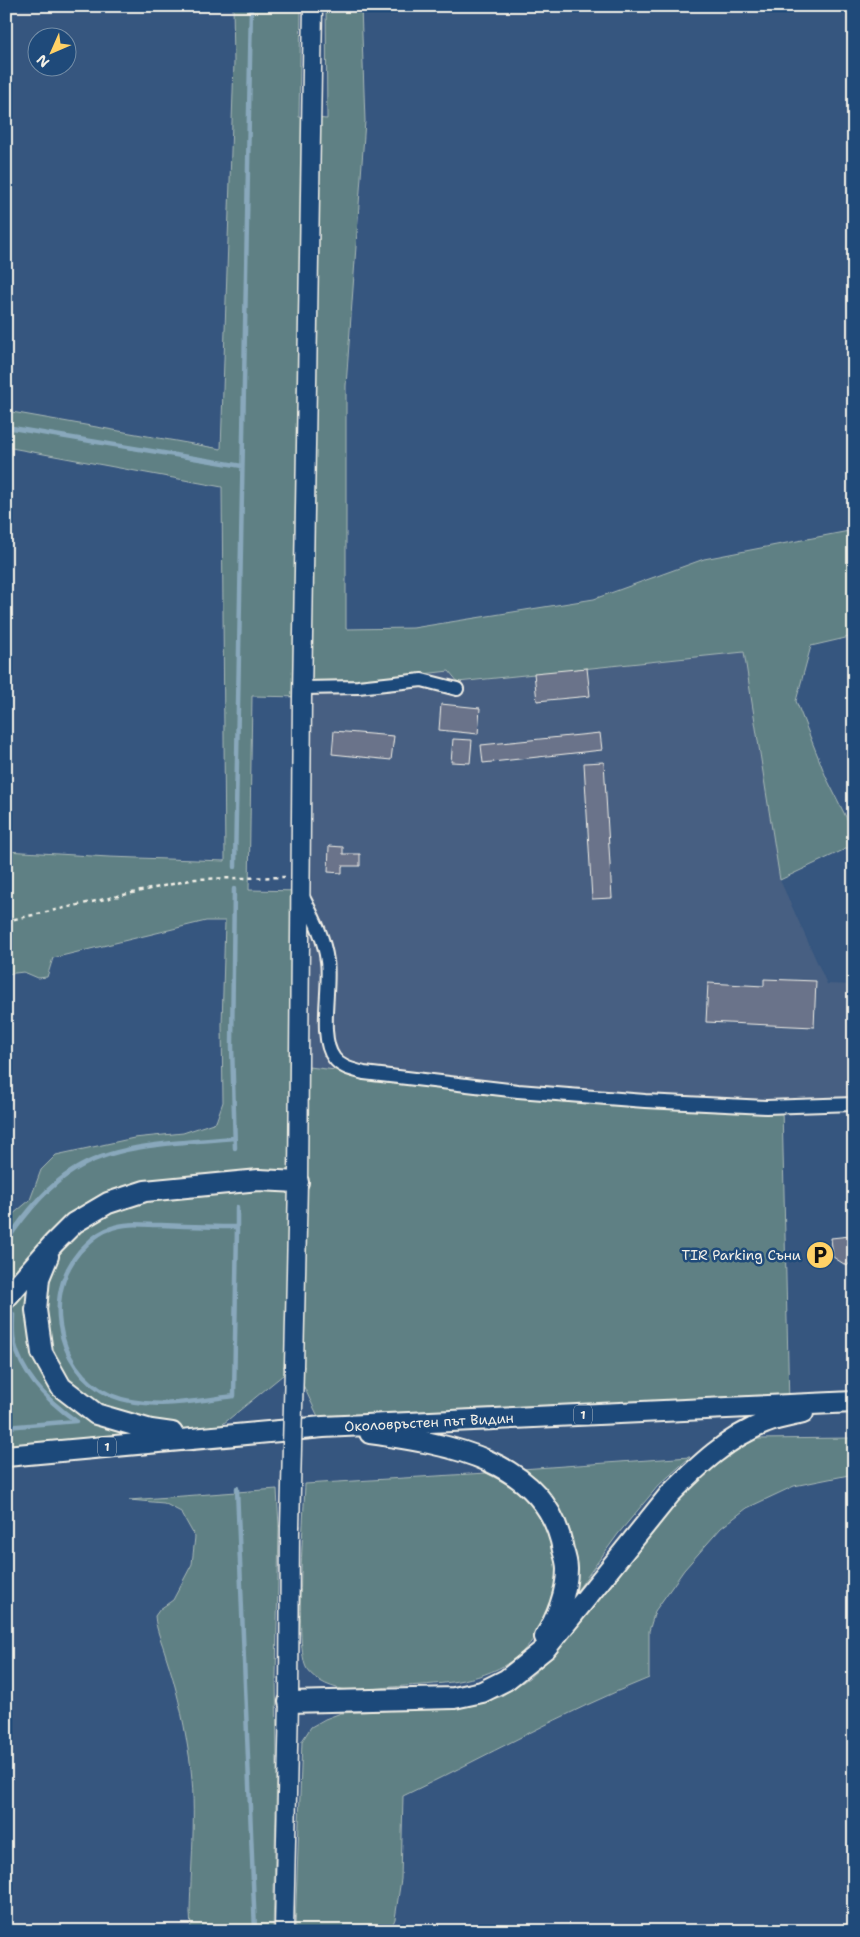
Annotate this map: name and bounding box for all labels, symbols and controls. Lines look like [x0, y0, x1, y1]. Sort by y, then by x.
north arrow [28, 28, 78, 78]
text: N [33, 51, 53, 71]
parking icon: TIR Parking Съни [805, 1240, 835, 1270]
place label: TIR Parking Съни [682, 1246, 801, 1264]
road number: 1 [574, 1406, 592, 1424]
street label: Околовръстен път Видин [344, 1409, 514, 1435]
road number: 1 [98, 1438, 116, 1456]

